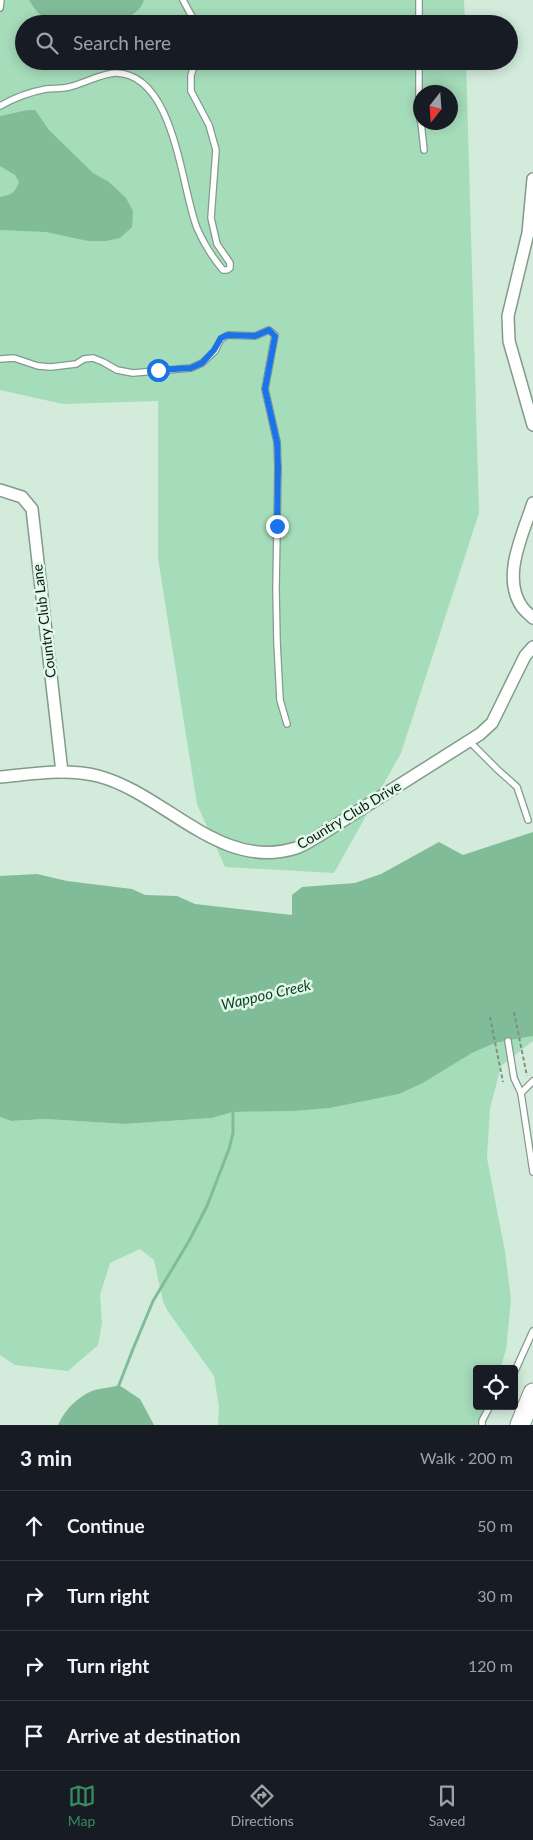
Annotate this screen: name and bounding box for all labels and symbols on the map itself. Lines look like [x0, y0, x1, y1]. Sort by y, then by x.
north arrow [413, 85, 458, 130]
route start [147, 359, 170, 382]
route end [266, 515, 289, 538]
street label: Country Club Lane [28, 563, 59, 679]
street label: Country Club Drive [294, 777, 404, 852]
water label: Wappoo Creek [219, 975, 313, 1013]

